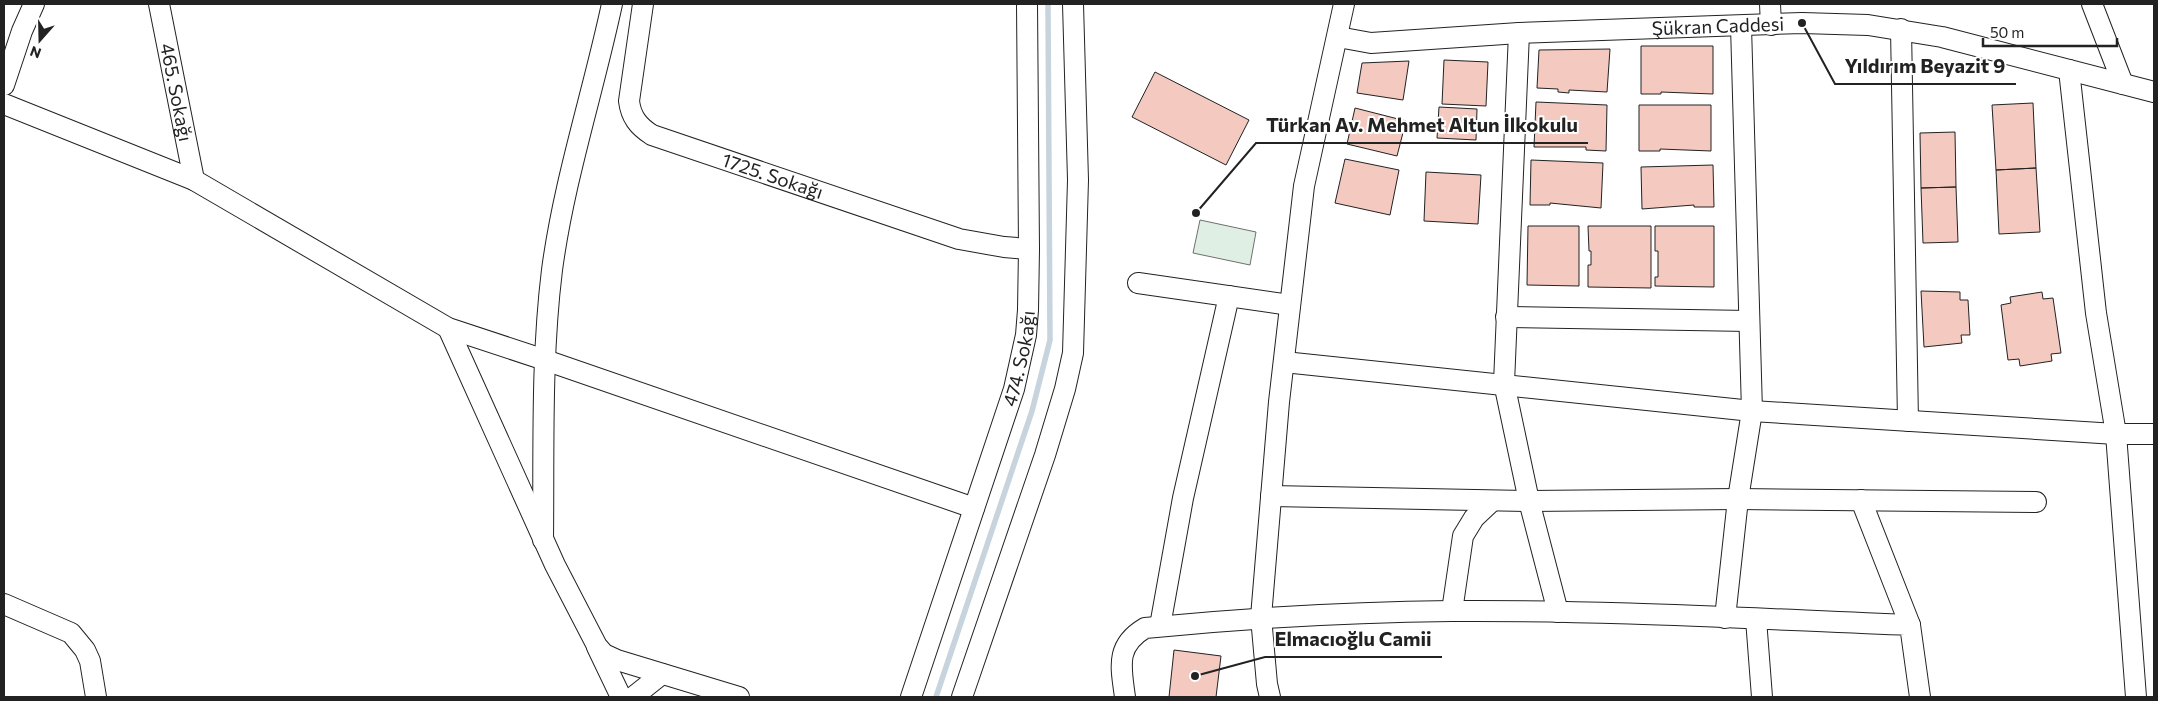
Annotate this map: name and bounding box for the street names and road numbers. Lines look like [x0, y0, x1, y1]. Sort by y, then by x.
street label: Şükran Caddesi [1651, 12, 1785, 39]
street label: 465. Sokağı [156, 41, 198, 143]
street label: 1725. Sokağı [719, 148, 826, 203]
street label: 474. Sokağı [997, 310, 1039, 409]

